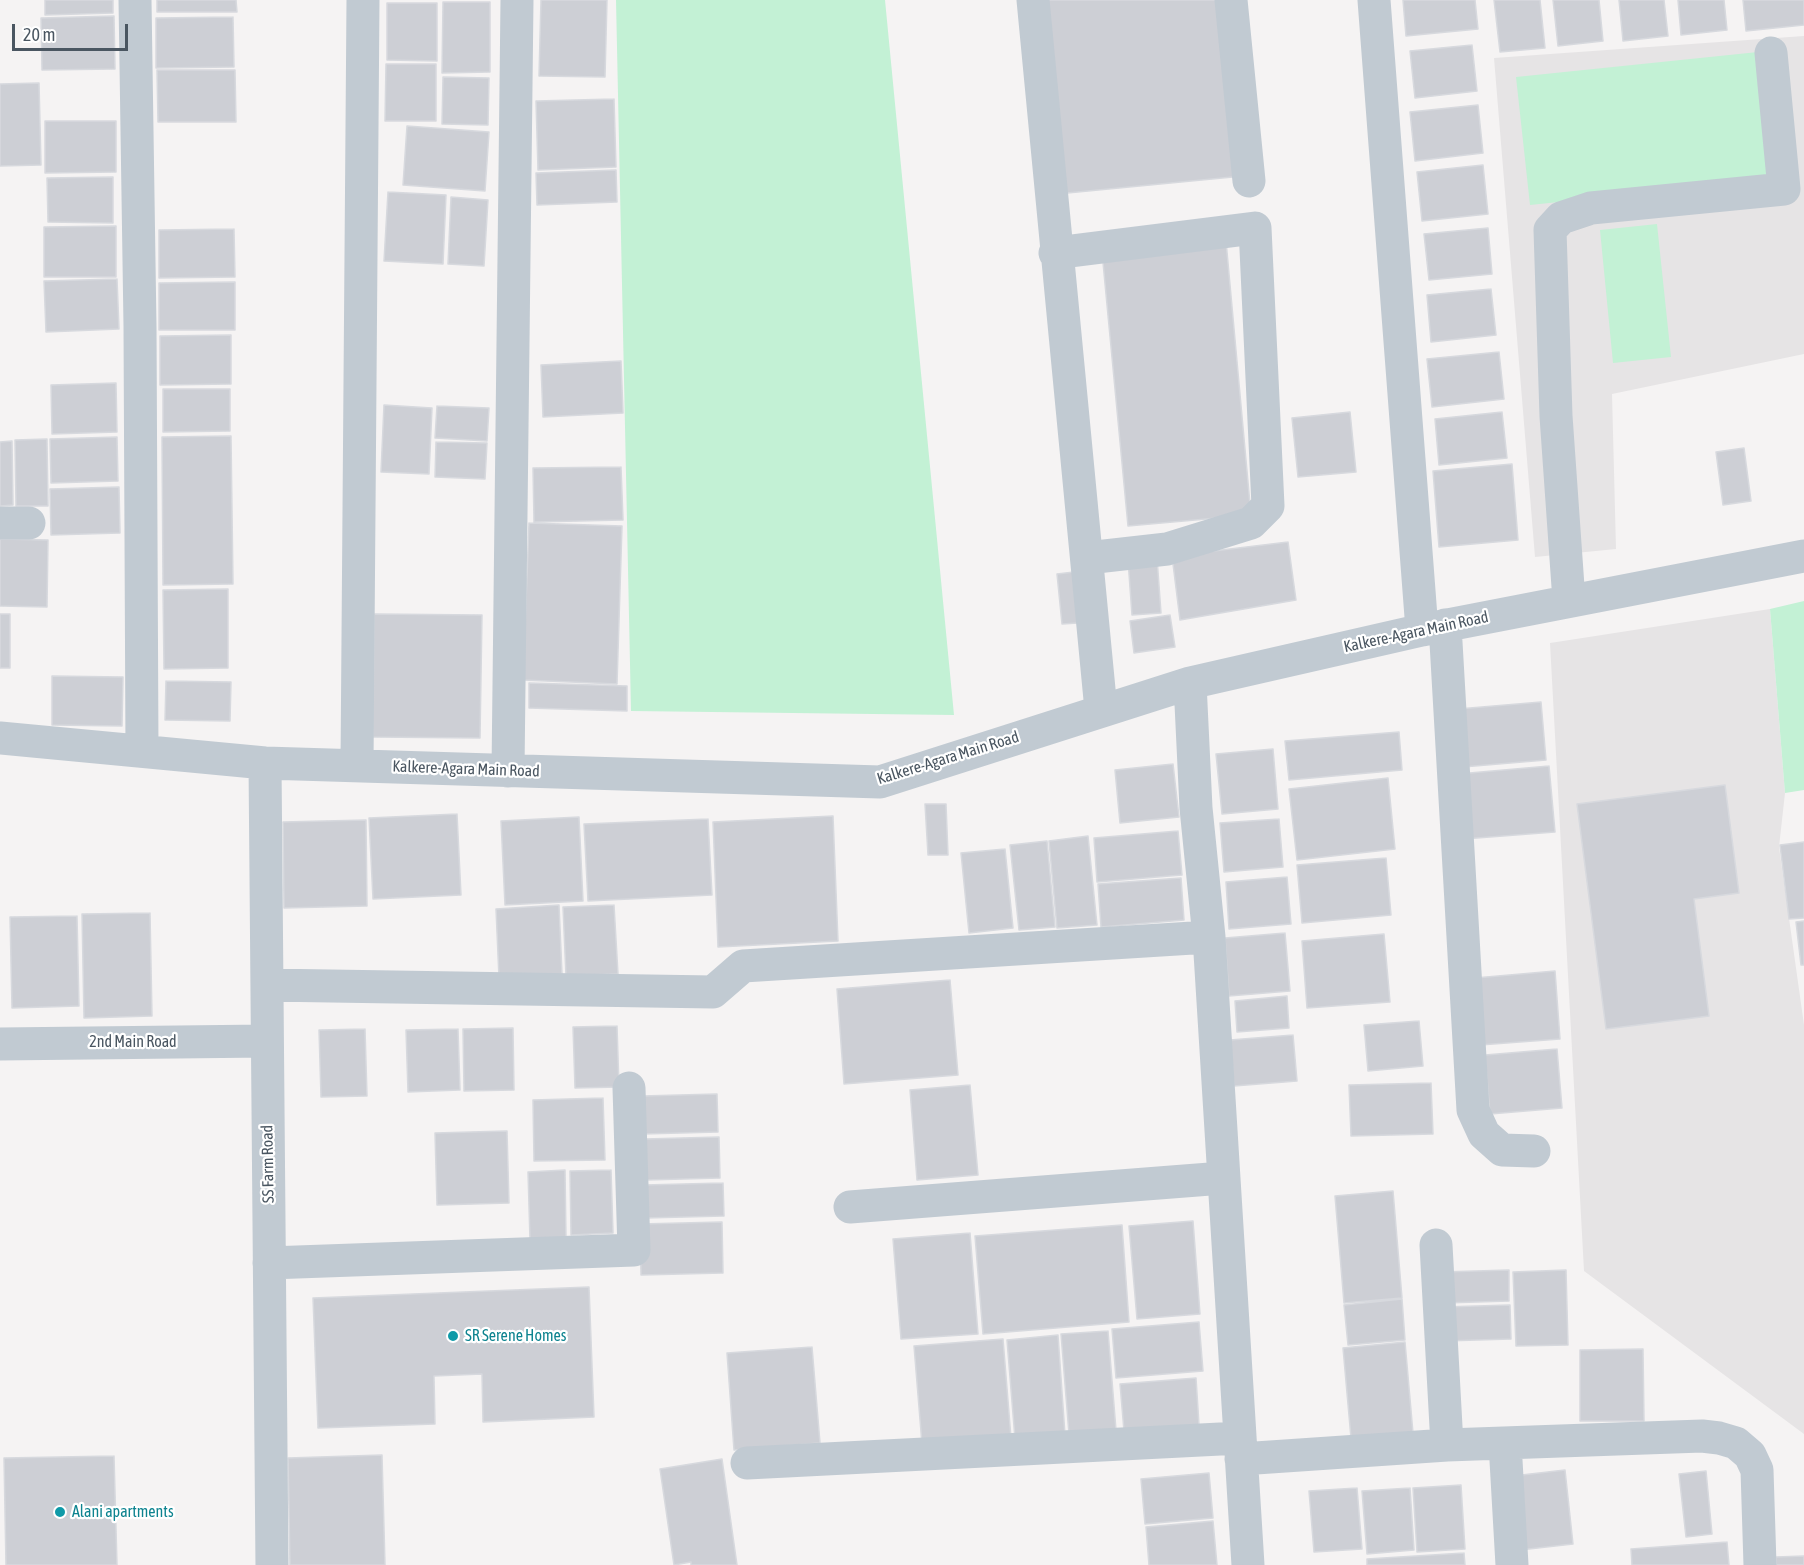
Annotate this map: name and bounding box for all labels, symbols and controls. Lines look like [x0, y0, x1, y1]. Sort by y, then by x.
scale bar [15, 12, 130, 50]
text: 20 m [23, 24, 55, 45]
street label: Kalkere-Agara Main Road [1342, 607, 1490, 657]
street label: Kalkere-Agara Main Road [875, 727, 1021, 789]
street label: Kalkere-Agara Main Road [392, 757, 540, 781]
street label: 2nd Main Road [89, 1032, 177, 1052]
street label: SS Farm Road [258, 1125, 278, 1203]
place label: SR Serene Homes [465, 1326, 566, 1346]
marker: SR Serene Homes [446, 1329, 460, 1343]
place label: Alani apartments [72, 1502, 174, 1522]
marker: Alani apartments [53, 1505, 67, 1519]

